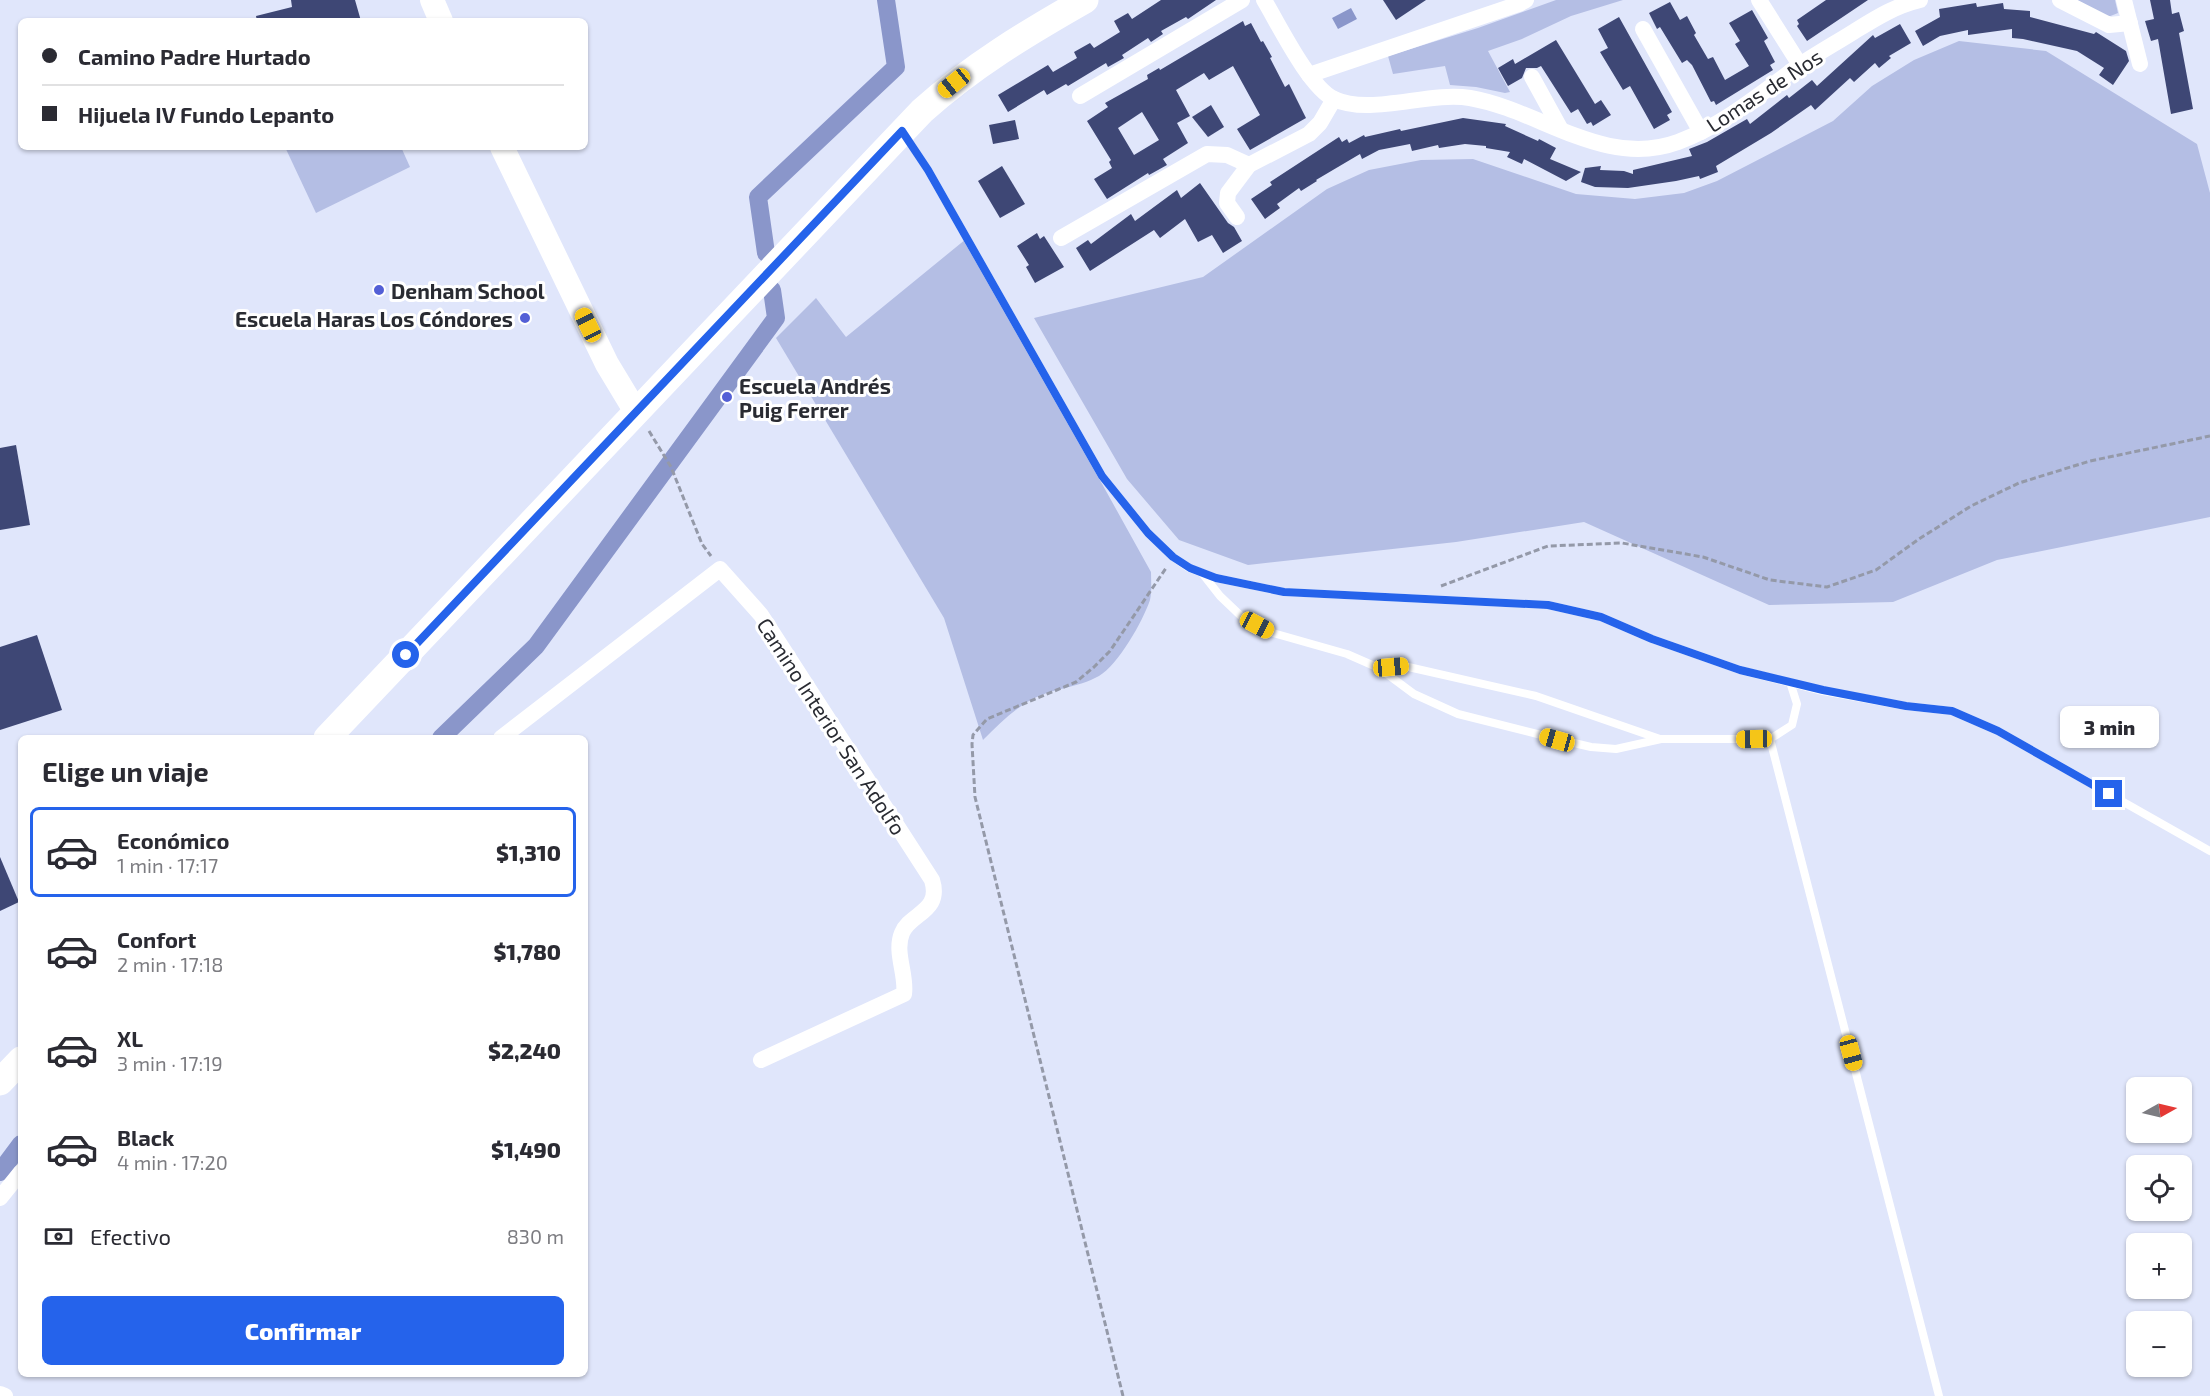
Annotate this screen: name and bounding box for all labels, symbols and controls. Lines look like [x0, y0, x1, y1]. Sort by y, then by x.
text: Camino Padre Hurtado [78, 43, 311, 69]
street label: Lomas de Nos [1701, 43, 1827, 137]
car [934, 65, 974, 101]
text: Hijuela IV Fundo Lepanto [78, 101, 334, 127]
place label: Denham School [391, 278, 545, 303]
marker: Denham School [372, 283, 386, 297]
car [572, 305, 604, 345]
place label: Escuela Haras Los Cóndores [235, 306, 513, 331]
marker: Escuela Haras Los Cóndores [518, 311, 532, 325]
place label: Escuela Andrés Puig Ferrer [739, 373, 891, 422]
marker: Escuela Andrés Puig Ferrer [720, 390, 734, 404]
car [1237, 609, 1277, 641]
street label: Camino Interior San Adolfo [752, 613, 912, 839]
route start [392, 641, 419, 668]
car [1372, 656, 1410, 678]
callout: 3 min [2060, 707, 2158, 749]
text: 3 min [2084, 715, 2135, 739]
car [1537, 726, 1577, 754]
car [1736, 730, 1772, 748]
text: Elige un viaje [42, 755, 209, 787]
route end [2095, 780, 2122, 807]
icon: car [45, 825, 99, 879]
text: Económico [117, 827, 229, 853]
text: $1,310 [496, 839, 561, 865]
text: 1 min · 17:17 [117, 853, 218, 877]
icon: car [45, 924, 99, 978]
text: Confort [117, 926, 196, 952]
text: $1,780 [493, 938, 561, 964]
text: 2 min · 17:18 [117, 952, 223, 976]
icon: car [45, 1023, 99, 1077]
text: XL [117, 1025, 143, 1051]
car [1838, 1033, 1864, 1073]
text: $2,240 [488, 1037, 561, 1063]
text: 3 min · 17:19 [117, 1051, 223, 1075]
north arrow [2126, 1077, 2192, 1143]
map controls [2126, 1077, 2192, 1377]
icon: car [45, 1122, 99, 1176]
text: Black [117, 1124, 174, 1150]
text: $1,490 [491, 1136, 561, 1162]
text: 4 min · 17:20 [117, 1150, 228, 1174]
button: locate [2126, 1155, 2192, 1221]
icon: cash [42, 1220, 75, 1253]
text: Efectivo [90, 1223, 171, 1249]
text: 830 m [507, 1224, 564, 1248]
button: + [2126, 1233, 2192, 1299]
button: Confirmar [42, 1296, 564, 1365]
button: − [2126, 1311, 2192, 1377]

